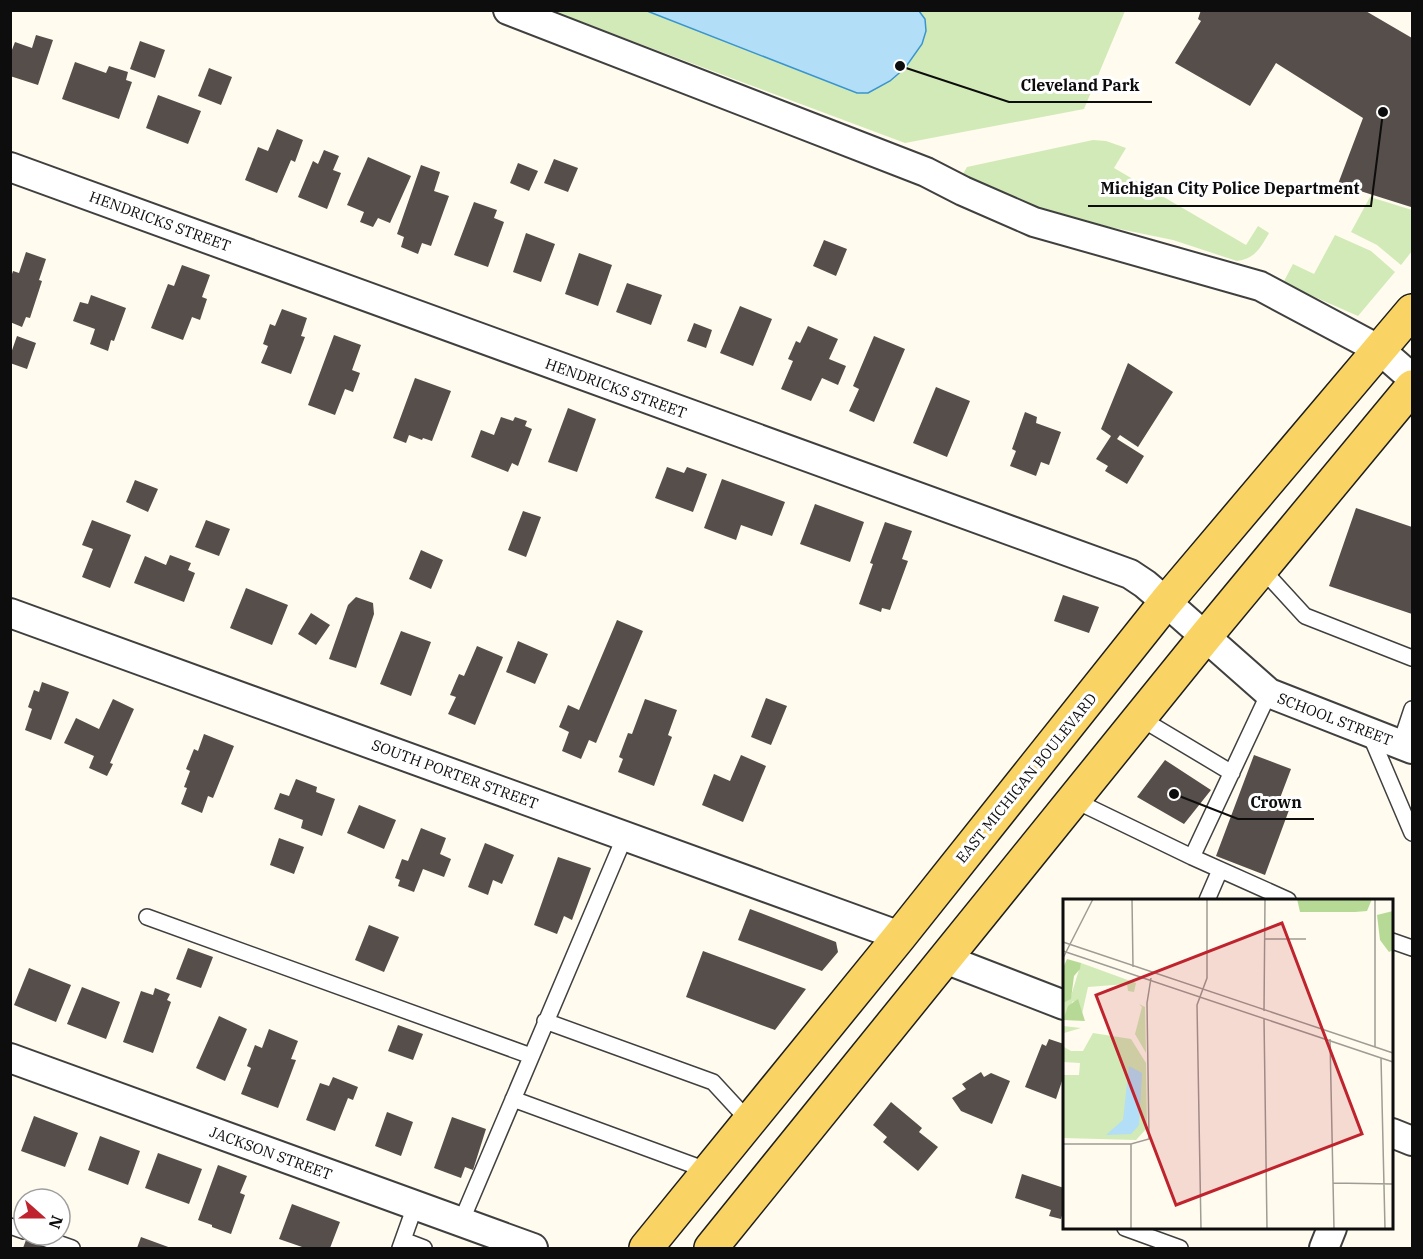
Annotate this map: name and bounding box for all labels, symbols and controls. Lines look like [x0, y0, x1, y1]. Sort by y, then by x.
callout: Cleveland Park [1009, 68, 1152, 102]
text: Cleveland Park [1021, 75, 1140, 95]
callout: Michigan City Police Department [1088, 172, 1371, 206]
text: Michigan City Police Department [1101, 178, 1360, 198]
street label: HENDRICKS STREET [87, 187, 233, 255]
street label: HENDRICKS STREET [543, 354, 689, 422]
street label: SCHOOL STREET [1275, 688, 1395, 750]
street label: EAST MICHIGAN BOULEVARD [952, 689, 1100, 867]
street label: SOUTH PORTER STREET [369, 735, 541, 813]
callout: Crown [1238, 785, 1314, 819]
text: Crown [1250, 792, 1302, 812]
inset map [1063, 899, 1393, 1229]
street label: JACKSON STREET [207, 1122, 335, 1184]
north arrow [12, 1187, 72, 1247]
text: N [44, 1213, 68, 1232]

